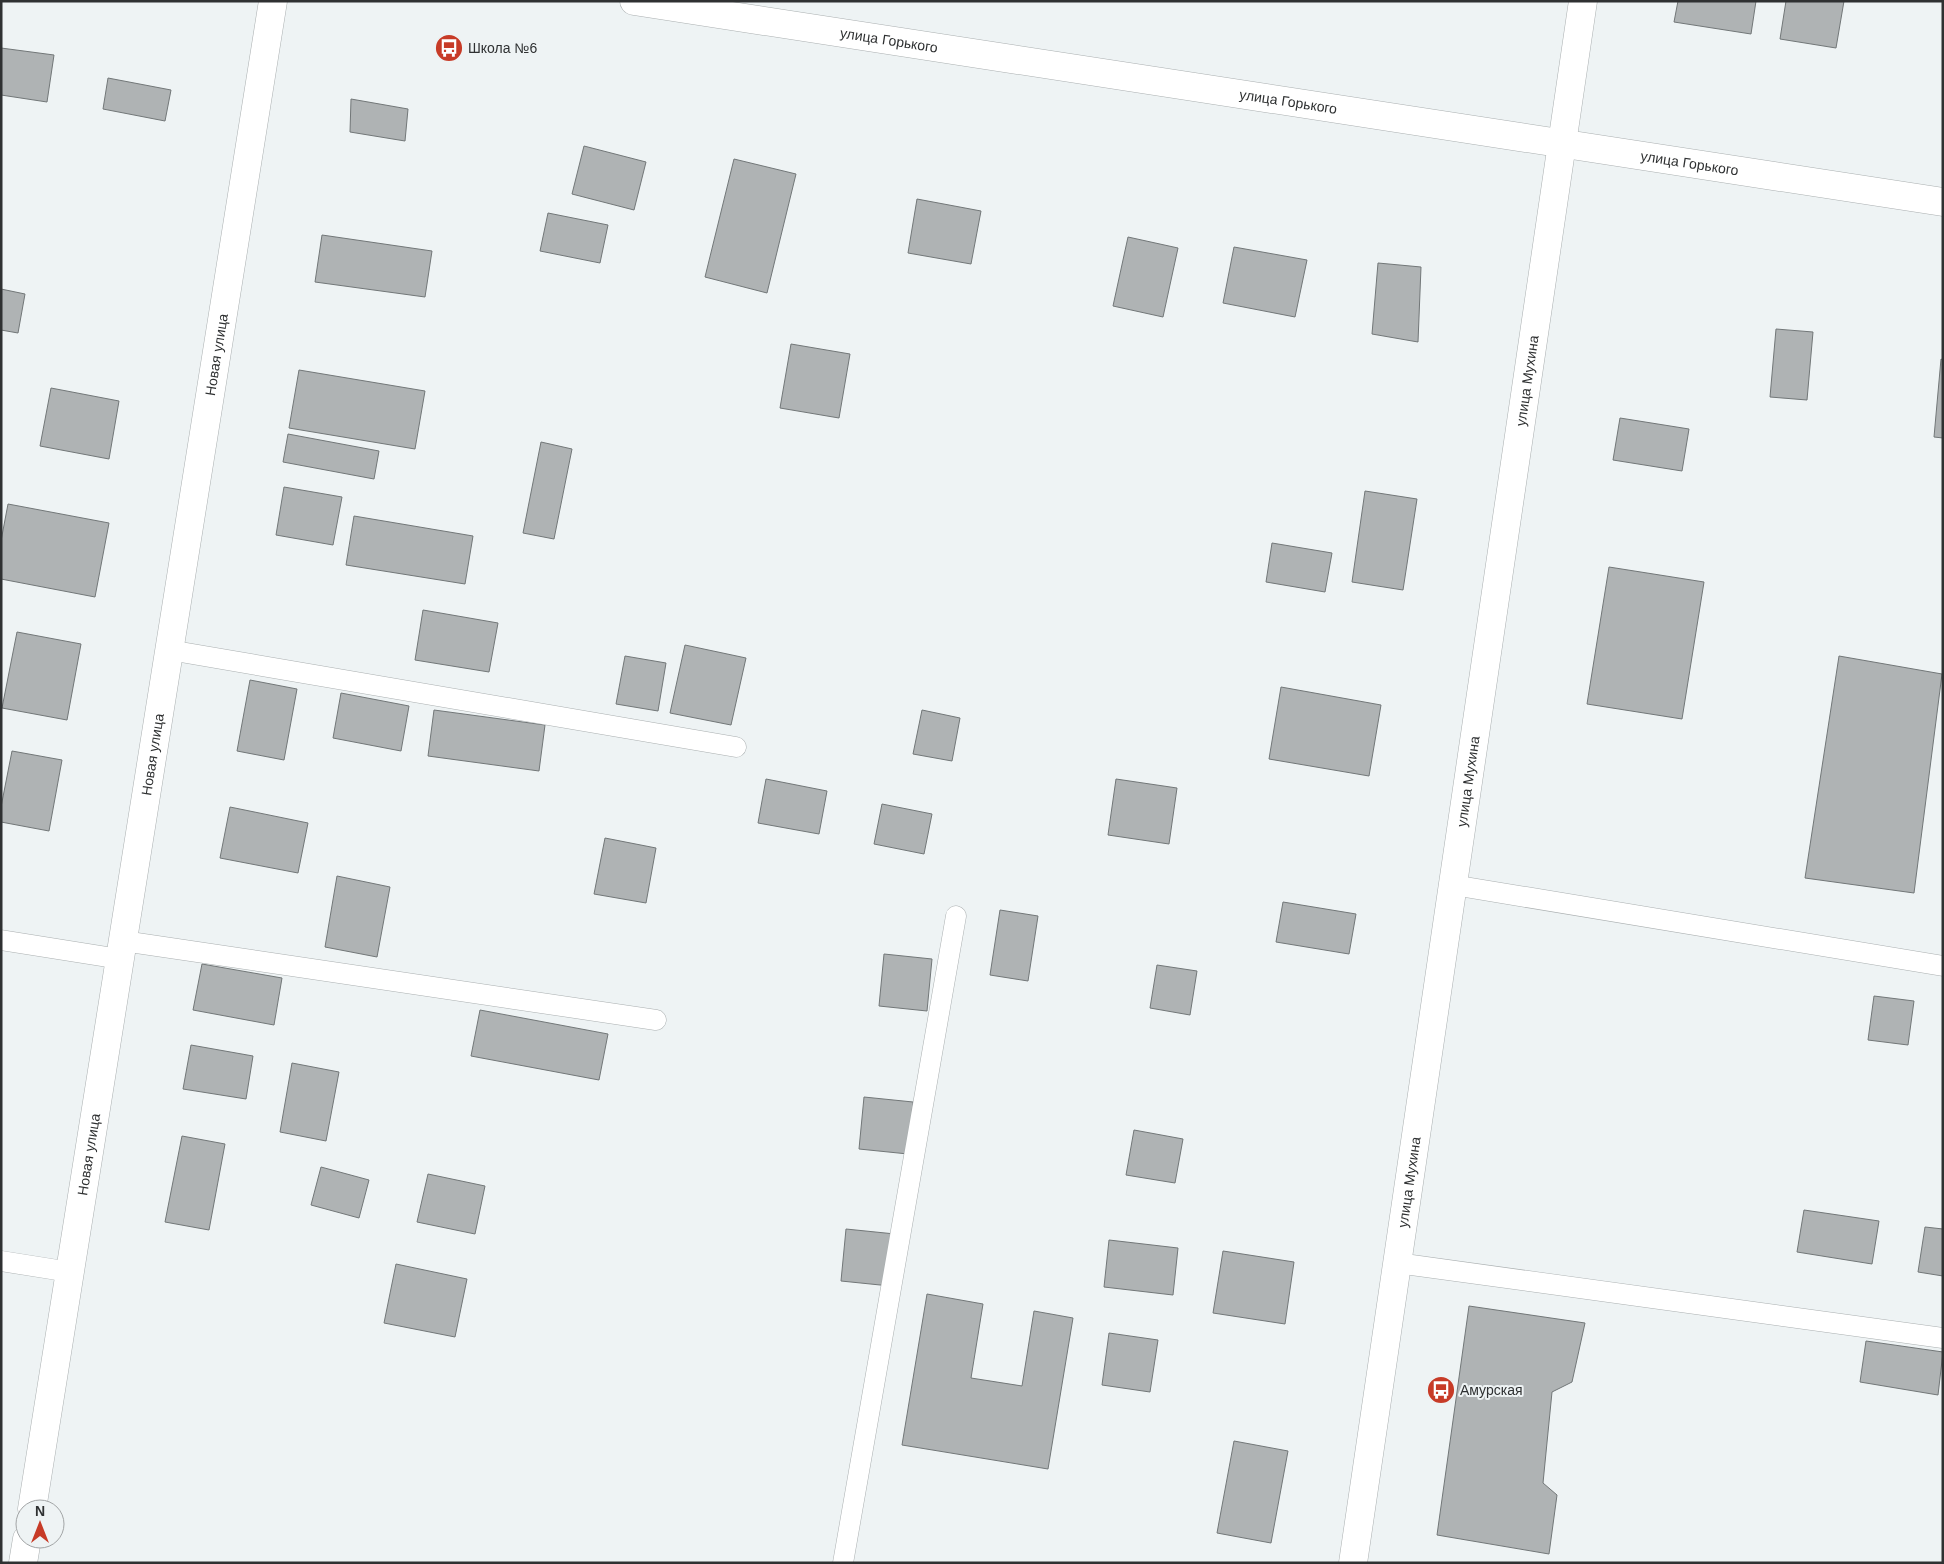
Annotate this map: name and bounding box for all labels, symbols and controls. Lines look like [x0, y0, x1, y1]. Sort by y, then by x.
street label: улица Горького [839, 25, 939, 56]
bus stop icon: Школа №6 [434, 33, 464, 63]
place label: Школа №6 [468, 40, 537, 56]
street label: улица Горького [1238, 86, 1339, 117]
street label: улица Горького [1640, 148, 1740, 179]
street label: Новая улица [202, 312, 231, 397]
street label: улица Мухина [1512, 334, 1542, 427]
street label: Новая улица [138, 712, 167, 797]
street label: улица Мухина [1453, 735, 1483, 828]
street label: Новая улица [74, 1112, 103, 1197]
street label: улица Мухина [1394, 1135, 1424, 1229]
bus stop icon: Амурская [1426, 1375, 1456, 1405]
place label: Амурская [1460, 1382, 1523, 1398]
north arrow [15, 1499, 65, 1549]
text: N [35, 1503, 45, 1519]

